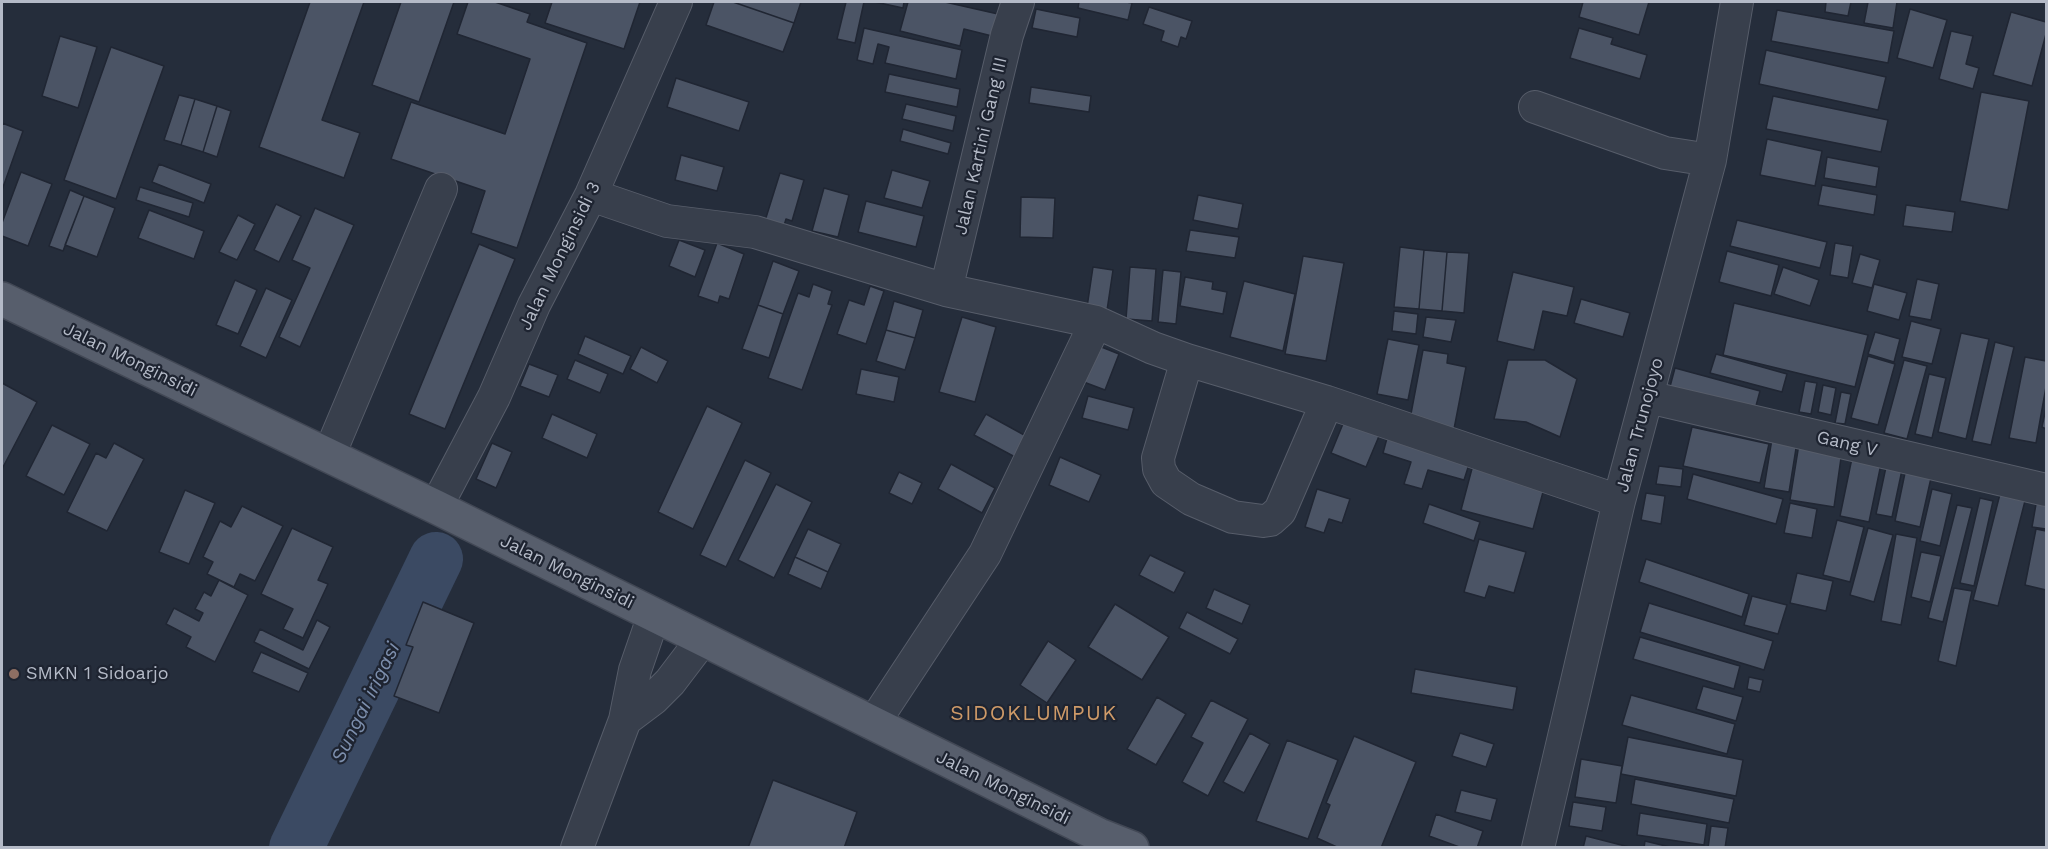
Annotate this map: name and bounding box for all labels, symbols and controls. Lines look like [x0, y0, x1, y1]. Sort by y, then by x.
street label: Jalan Kartini Gang III [950, 55, 1012, 237]
street label: Jalan Monginsidi 3 [515, 178, 605, 334]
street label: Jalan Monginsidi [60, 318, 200, 402]
street label: Jalan Trunojoyo [1612, 355, 1668, 495]
street label: Gang V [1814, 427, 1880, 461]
street label: Jalan Monginsidi [497, 530, 637, 614]
water label: Sungai irigasi [326, 639, 406, 767]
place label: SMKN 1 Sidoarjo [26, 663, 169, 685]
marker: SMKN 1 Sidoarjo [7, 667, 21, 681]
district label: SIDOKLUMPUK [950, 701, 1118, 727]
street label: Jalan Monginsidi [933, 746, 1073, 830]

